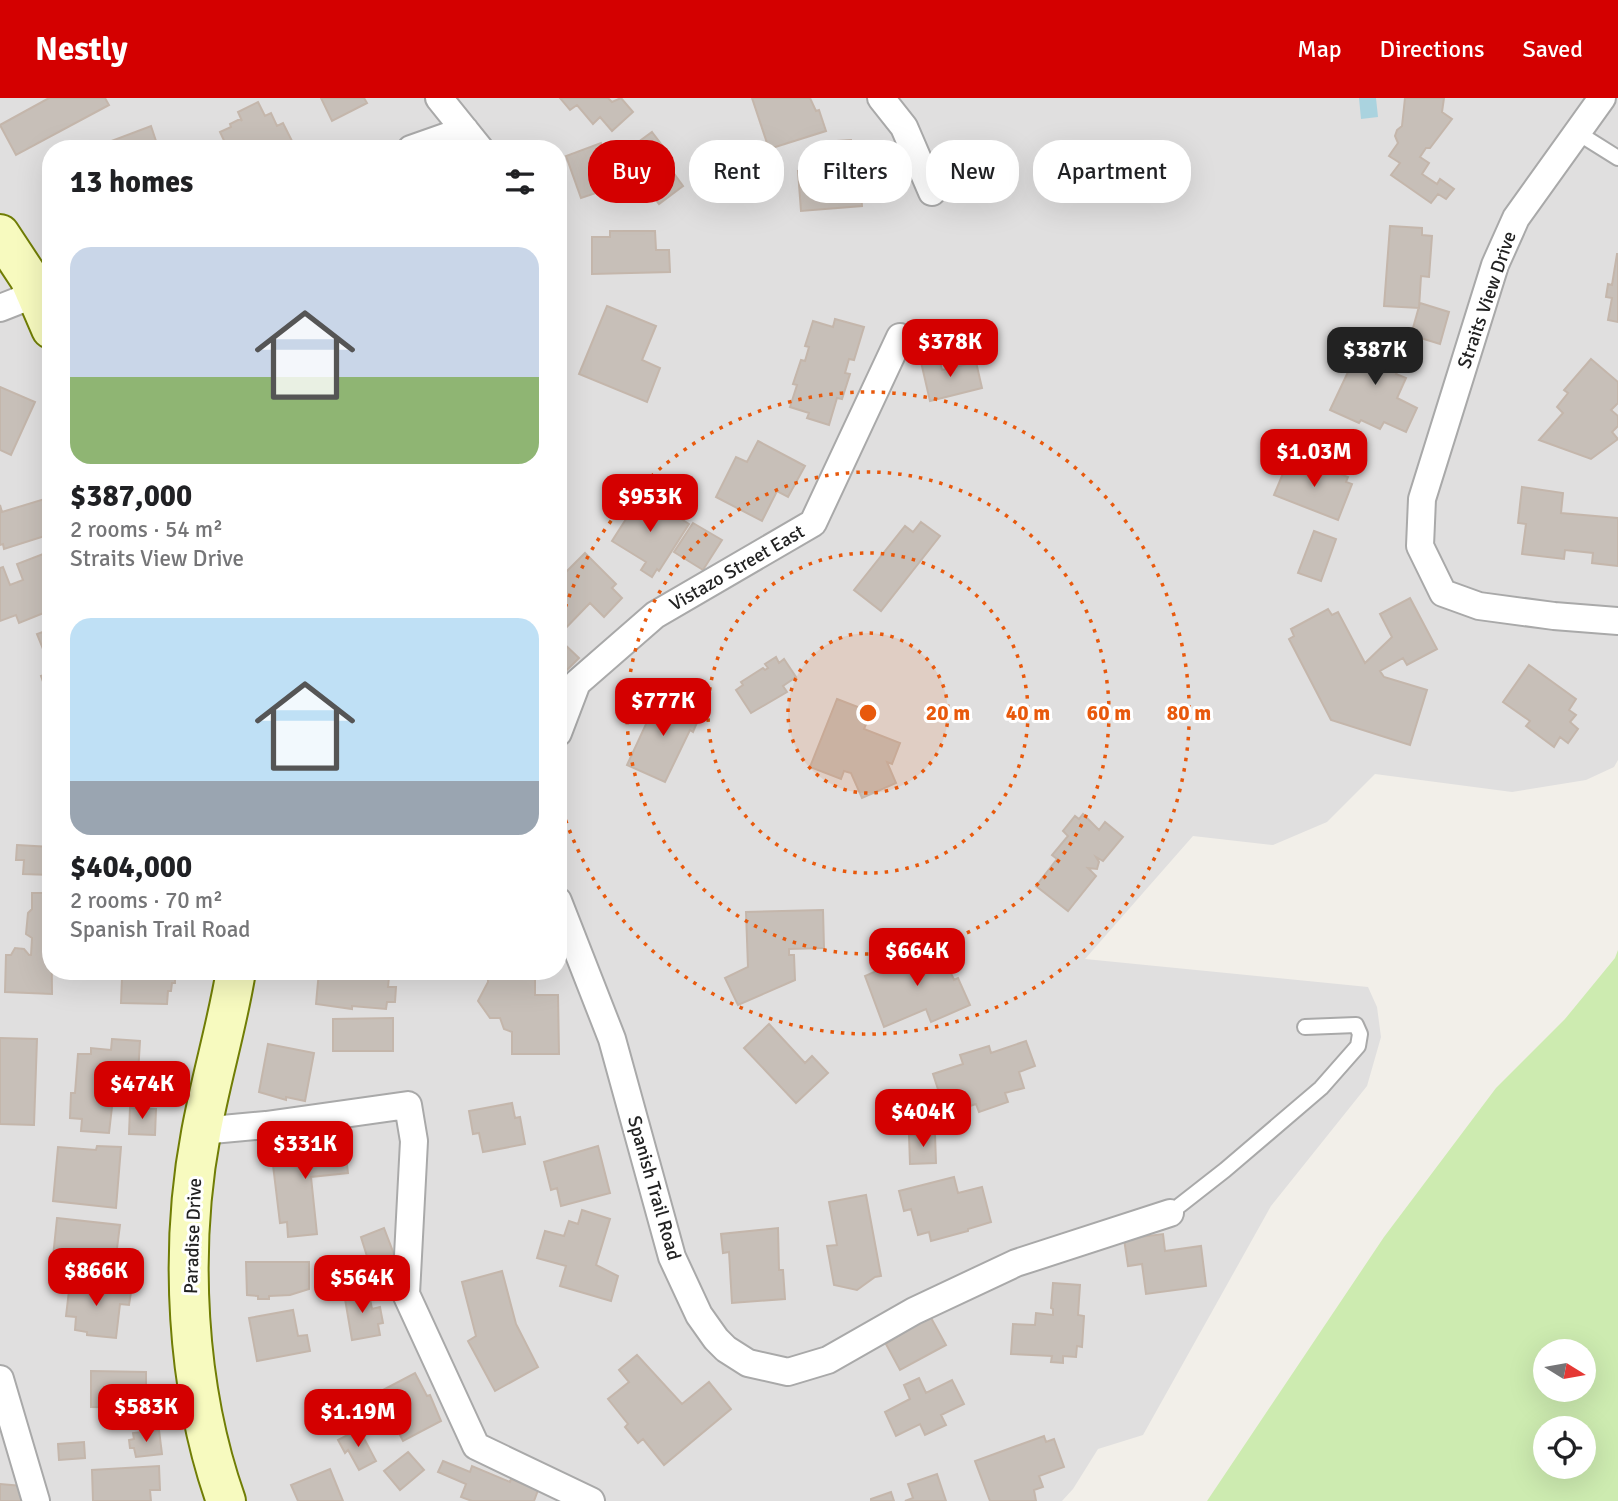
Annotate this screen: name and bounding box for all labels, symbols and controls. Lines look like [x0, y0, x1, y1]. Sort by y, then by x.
text: Nestly [35, 29, 128, 70]
text: Map [1297, 34, 1342, 64]
text: Directions [1380, 34, 1485, 64]
text: Saved [1523, 34, 1583, 64]
chip: Buy [588, 140, 675, 203]
chip: Rent [689, 140, 784, 203]
chip: Filters [798, 140, 912, 203]
chip: New [926, 140, 1019, 203]
chip: Apartment [1033, 140, 1191, 203]
icon: filters [501, 163, 539, 201]
text: 13 homes [70, 164, 193, 201]
street label: Straits View Drive [1452, 228, 1522, 372]
icon: home [242, 292, 368, 418]
pin: $378K [901, 320, 999, 379]
text: $378K [918, 327, 982, 356]
pin: $387K [1326, 328, 1424, 387]
text: $387K [1343, 335, 1407, 364]
pin: $1.03M [1257, 430, 1371, 489]
text: $1.03M [1276, 437, 1352, 466]
pin: $953K [601, 474, 699, 534]
text: $387,000 [70, 478, 192, 515]
text: $953K [618, 482, 682, 511]
text: 2 rooms · 54 m² [70, 515, 223, 544]
street label: Vistazo Street East [665, 519, 809, 616]
text: Straits View Drive [70, 544, 244, 573]
icon: home [242, 663, 368, 789]
pin: $777K [614, 678, 712, 738]
text: $777K [631, 686, 695, 715]
text: 20 m [926, 700, 970, 726]
text: 40 m [1006, 700, 1050, 726]
text: 60 m [1087, 700, 1131, 726]
text: 80 m [1167, 700, 1211, 726]
centre of rings [856, 701, 880, 725]
text: $404,000 [70, 849, 192, 886]
text: 2 rooms · 70 m² [70, 886, 223, 915]
text: Spanish Trail Road [70, 915, 251, 944]
pin: $664K [868, 928, 966, 988]
text: $664K [885, 936, 949, 965]
pin: $474K [93, 1062, 191, 1121]
text: $474K [110, 1069, 174, 1098]
pin: $404K [874, 1090, 972, 1149]
text: $404K [891, 1097, 955, 1126]
street label: Spanish Trail Road [622, 1113, 686, 1263]
pin: $331K [256, 1122, 354, 1181]
text: $331K [273, 1129, 337, 1158]
street label: Paradise Drive [179, 1178, 207, 1294]
pin: $866K [47, 1248, 145, 1308]
text: $866K [64, 1256, 128, 1285]
pin: $564K [313, 1256, 411, 1315]
text: $564K [330, 1263, 394, 1292]
north arrow [1533, 1339, 1596, 1402]
map controls [1533, 1339, 1596, 1479]
pin: $583K [97, 1384, 195, 1444]
pin: $1.19M [301, 1390, 415, 1449]
text: $583K [114, 1392, 178, 1421]
text: $1.19M [320, 1397, 396, 1426]
button: locate [1533, 1416, 1596, 1479]

